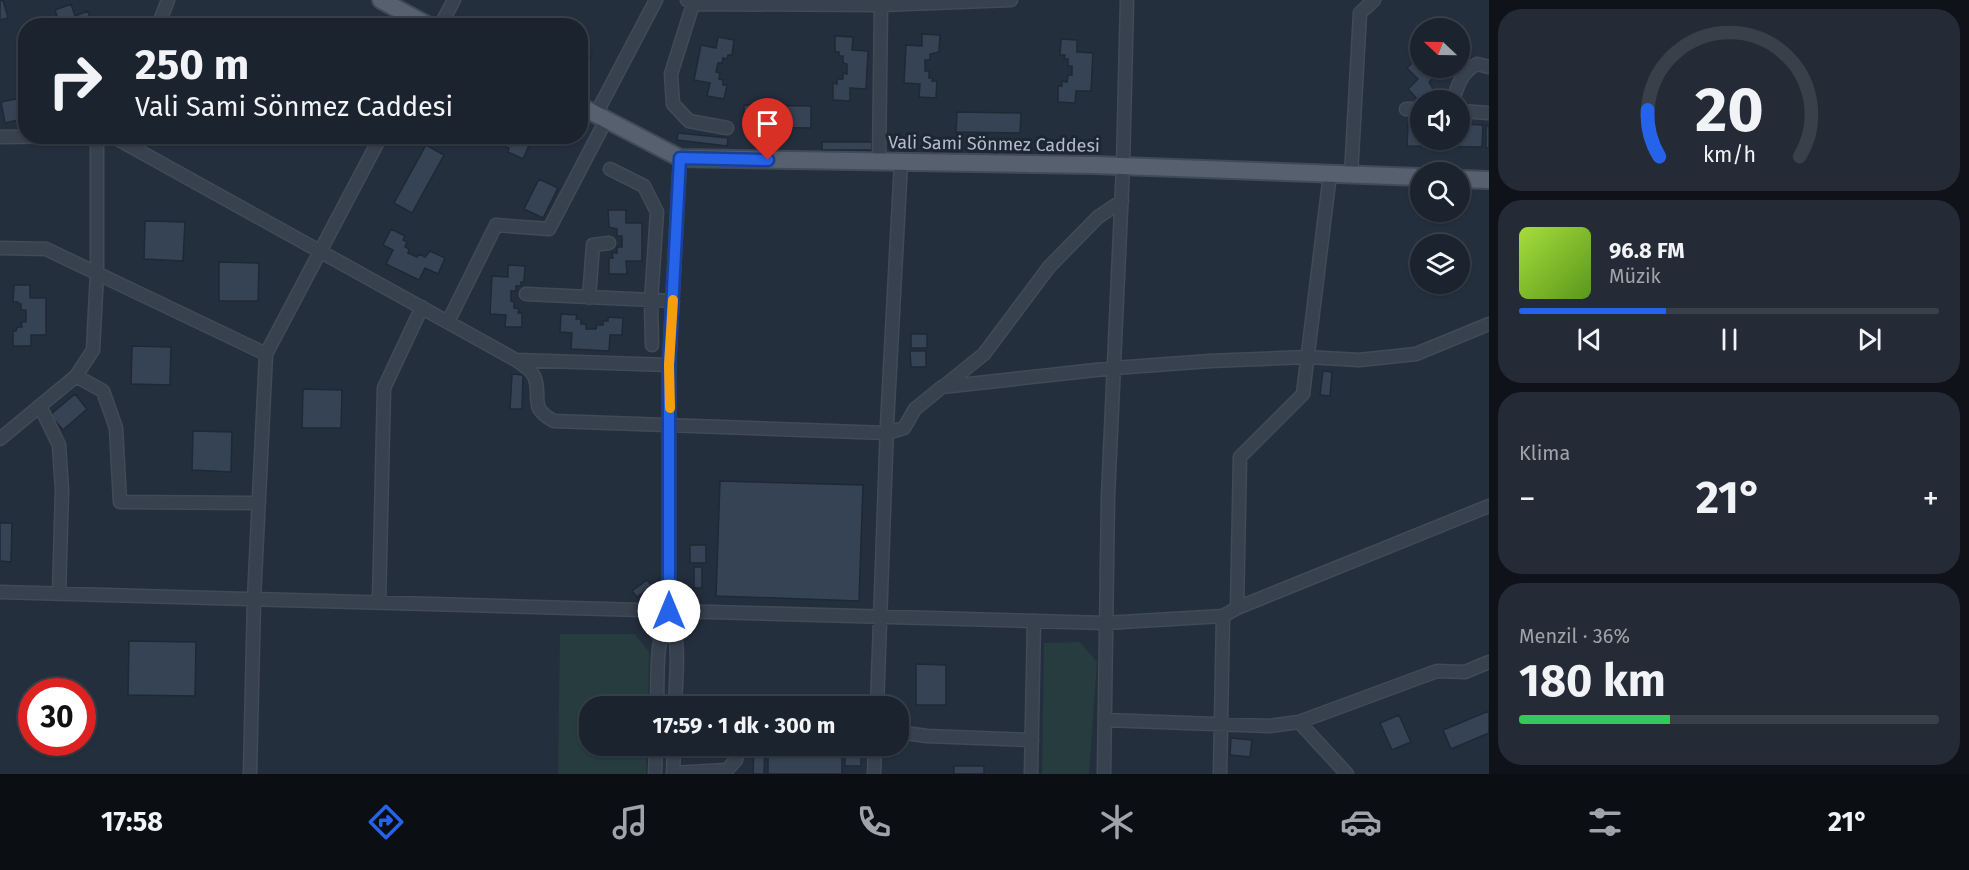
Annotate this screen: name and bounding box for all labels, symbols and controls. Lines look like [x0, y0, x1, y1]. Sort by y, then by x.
north arrow [1410, 18, 1470, 78]
map controls [1410, 18, 1470, 294]
text: 250 m [135, 40, 249, 90]
icon: right [36, 42, 114, 120]
text: 20 [1695, 73, 1763, 148]
button: sound [1410, 90, 1470, 150]
text: Vali Sami Sönmez Caddesi [135, 91, 453, 123]
pin [742, 98, 793, 160]
icon: arrive [751, 107, 784, 140]
street label: Vali Sami Sönmez Caddesi [888, 131, 1100, 157]
text: km/h [1702, 143, 1756, 169]
button: search [1410, 162, 1470, 222]
button: layers [1410, 234, 1470, 294]
text: 96.8 FM [1609, 237, 1684, 264]
text: Müzik [1609, 264, 1661, 288]
icon: previous [1573, 323, 1606, 356]
icon: pause [1713, 323, 1746, 356]
icon: next [1853, 323, 1886, 356]
text: Klima [1519, 441, 1570, 465]
text: 21° [1696, 471, 1762, 525]
text: − [1519, 479, 1536, 519]
text: + [1923, 479, 1939, 519]
position arrow [637, 579, 701, 643]
text: Menzil · 36% [1519, 624, 1630, 648]
text: 180 km [1519, 654, 1666, 708]
speed limit sign: 30 [18, 678, 96, 756]
text: 17:59 · 1 dk · 300 m [653, 712, 835, 739]
icon: directions [365, 801, 407, 843]
icon: music [609, 801, 651, 843]
icon: phone [853, 801, 895, 843]
icon: climate [1096, 801, 1138, 843]
icon: car [1340, 801, 1382, 843]
icon: filters [1584, 801, 1626, 843]
text: 17:58 [101, 806, 163, 838]
text: 21° [1828, 806, 1868, 838]

